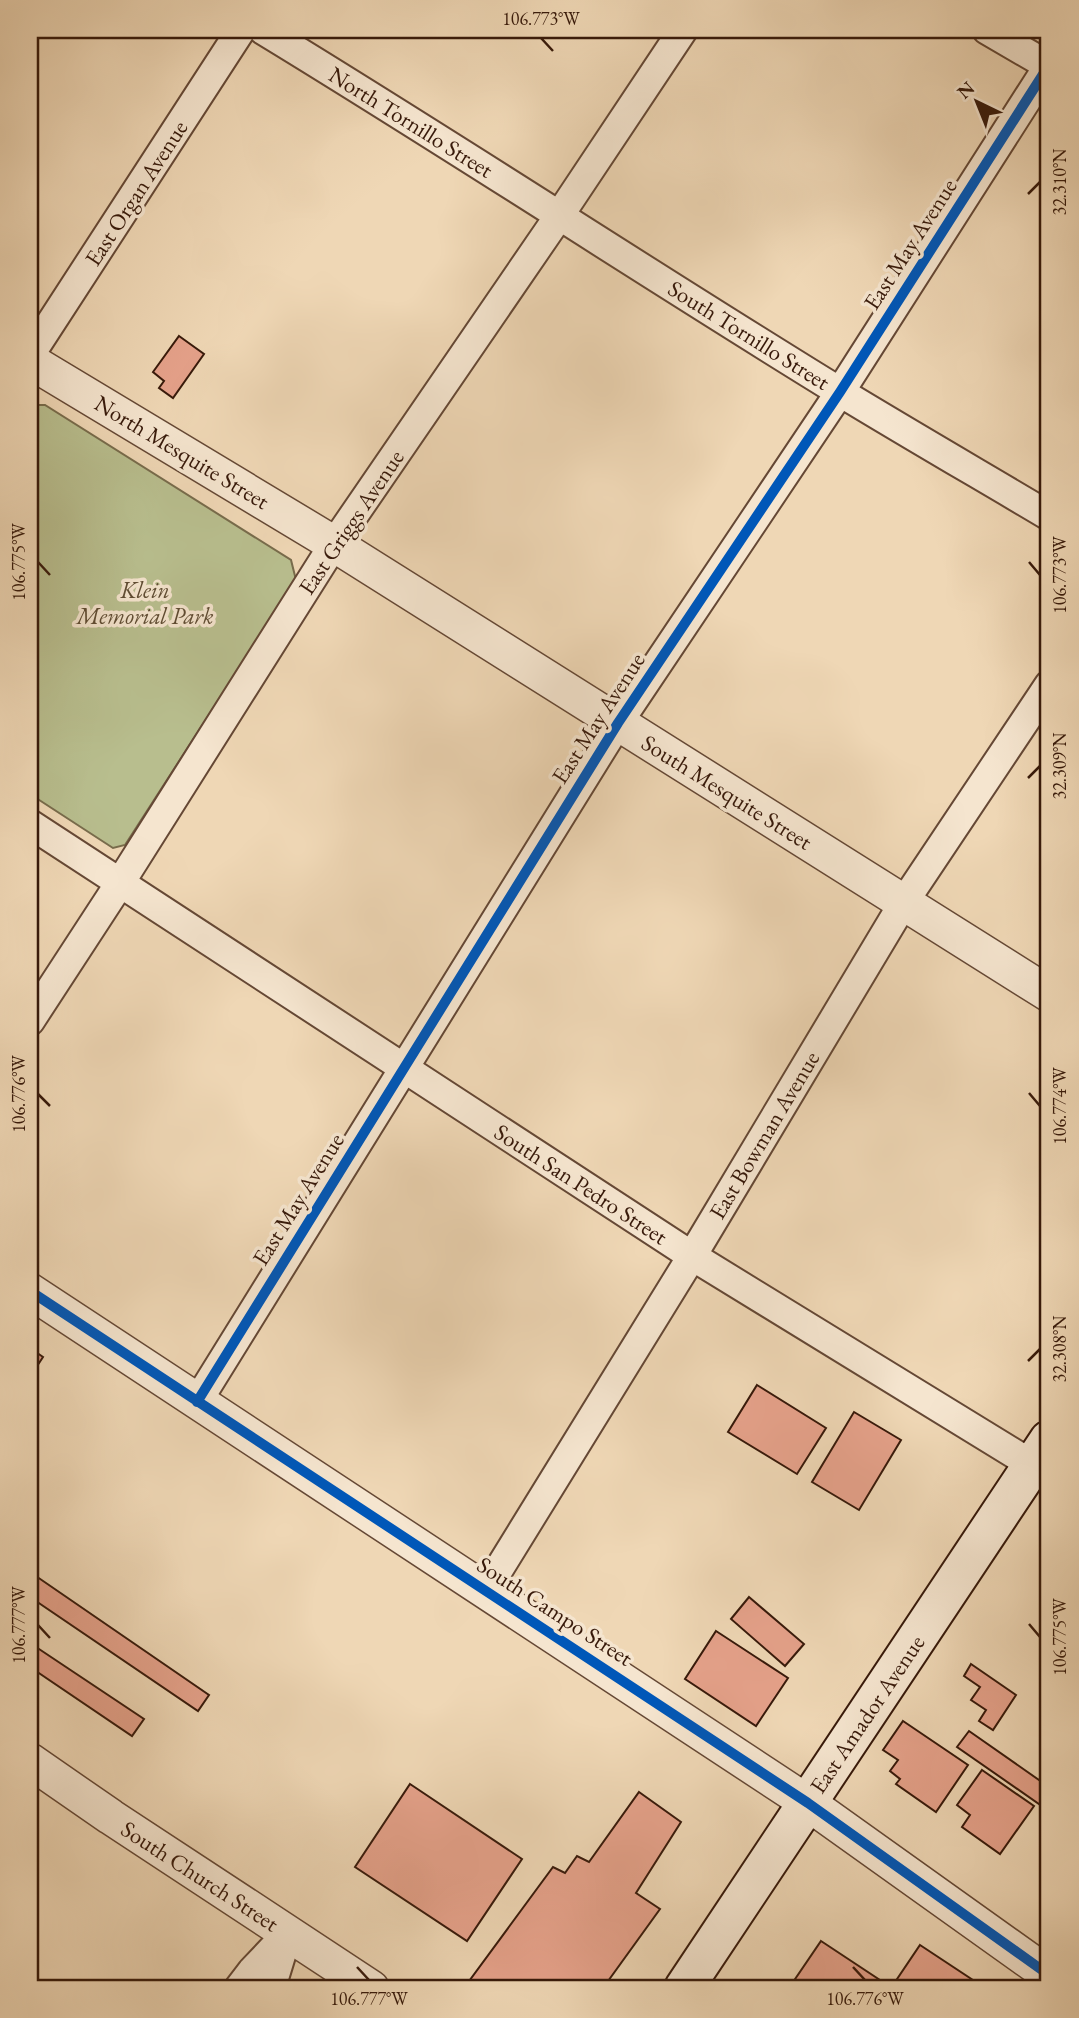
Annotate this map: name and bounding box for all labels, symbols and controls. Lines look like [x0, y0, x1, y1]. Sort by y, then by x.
text: 106.773°W [502, 7, 580, 30]
street label: North Tornillo Street [323, 59, 499, 185]
north arrow [942, 66, 1012, 136]
text: N [952, 75, 980, 104]
street label: East Organ Avenue [78, 114, 194, 272]
text: 32.310°N [1048, 148, 1071, 215]
street label: East May Avenue [856, 173, 964, 315]
street label: South Tornillo Street [662, 273, 836, 397]
street label: North Mesquite Street [89, 388, 276, 516]
street label: East Griggs Avenue [291, 444, 411, 600]
text: 106.775°W [7, 523, 30, 601]
text: 106.773°W [1048, 536, 1071, 614]
park label: Klein Memorial Park [74, 575, 214, 631]
street label: East May Avenue [544, 647, 652, 789]
street label: South Mesquite Street [636, 727, 819, 857]
text: 32.309°N [1048, 732, 1071, 799]
street label: East Bowman Avenue [702, 1045, 826, 1225]
text: 106.776°W [7, 1055, 30, 1133]
text: 106.774°W [1048, 1067, 1071, 1145]
street label: South San Pedro Street [489, 1117, 674, 1252]
street label: East May Avenue [245, 1127, 351, 1271]
text: 32.308°N [1048, 1315, 1071, 1382]
street label: South Campo Street [471, 1549, 639, 1673]
text: 106.777°W [7, 1586, 30, 1664]
text: 106.775°W [1048, 1598, 1071, 1676]
street label: East Amador Avenue [803, 1629, 931, 1799]
street label: South Church Street [115, 1814, 285, 1939]
text: 106.777°W [330, 1987, 408, 2010]
text: 106.776°W [826, 1987, 904, 2010]

